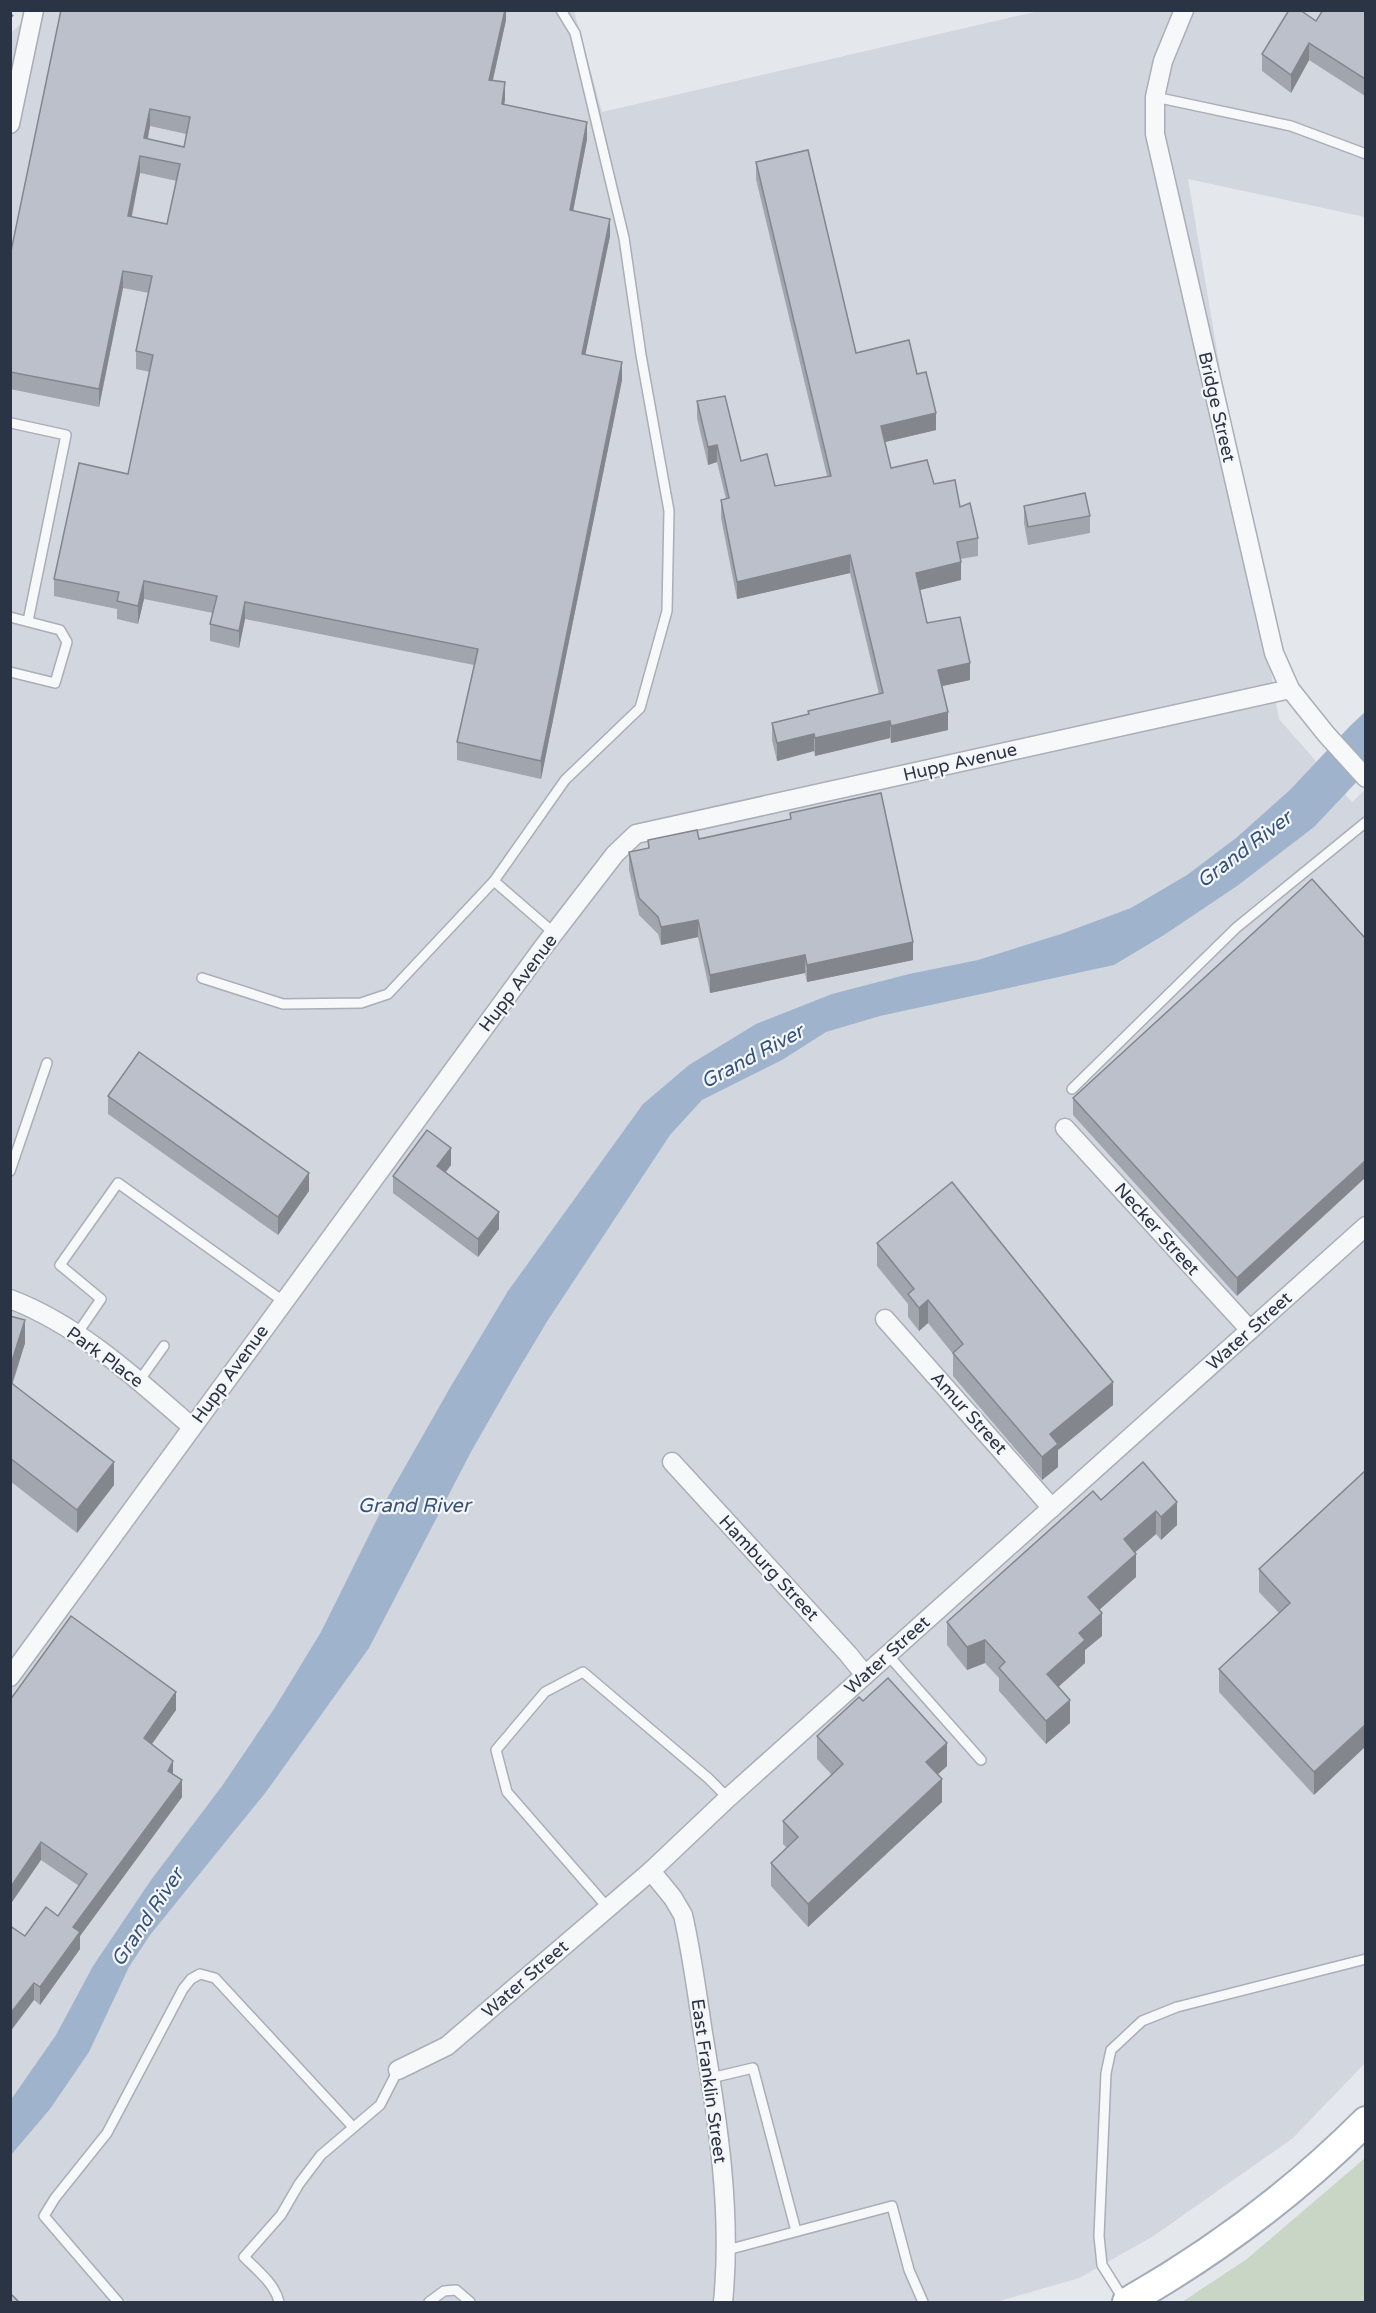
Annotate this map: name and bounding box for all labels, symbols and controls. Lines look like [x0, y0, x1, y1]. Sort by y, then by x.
street label: Bridge Street [1194, 350, 1240, 465]
street label: Hupp Avenue [901, 738, 1019, 786]
water label: Grand River [1192, 805, 1299, 893]
street label: Hupp Avenue [474, 930, 562, 1036]
water label: Grand River [697, 1019, 810, 1094]
street label: Necker Street [1110, 1178, 1204, 1280]
street label: Water Street [1202, 1287, 1296, 1375]
street label: Hupp Avenue [187, 1321, 273, 1427]
street label: Park Place [62, 1322, 148, 1392]
street label: Amur Street [926, 1367, 1012, 1459]
water label: Grand River [358, 1494, 473, 1518]
street label: Hamburg Street [714, 1511, 824, 1626]
street label: Water Street [840, 1611, 934, 1699]
water label: Grand River [106, 1862, 191, 1971]
street label: Water Street [477, 1935, 573, 2023]
street label: East Franklin Street [687, 1997, 731, 2165]

